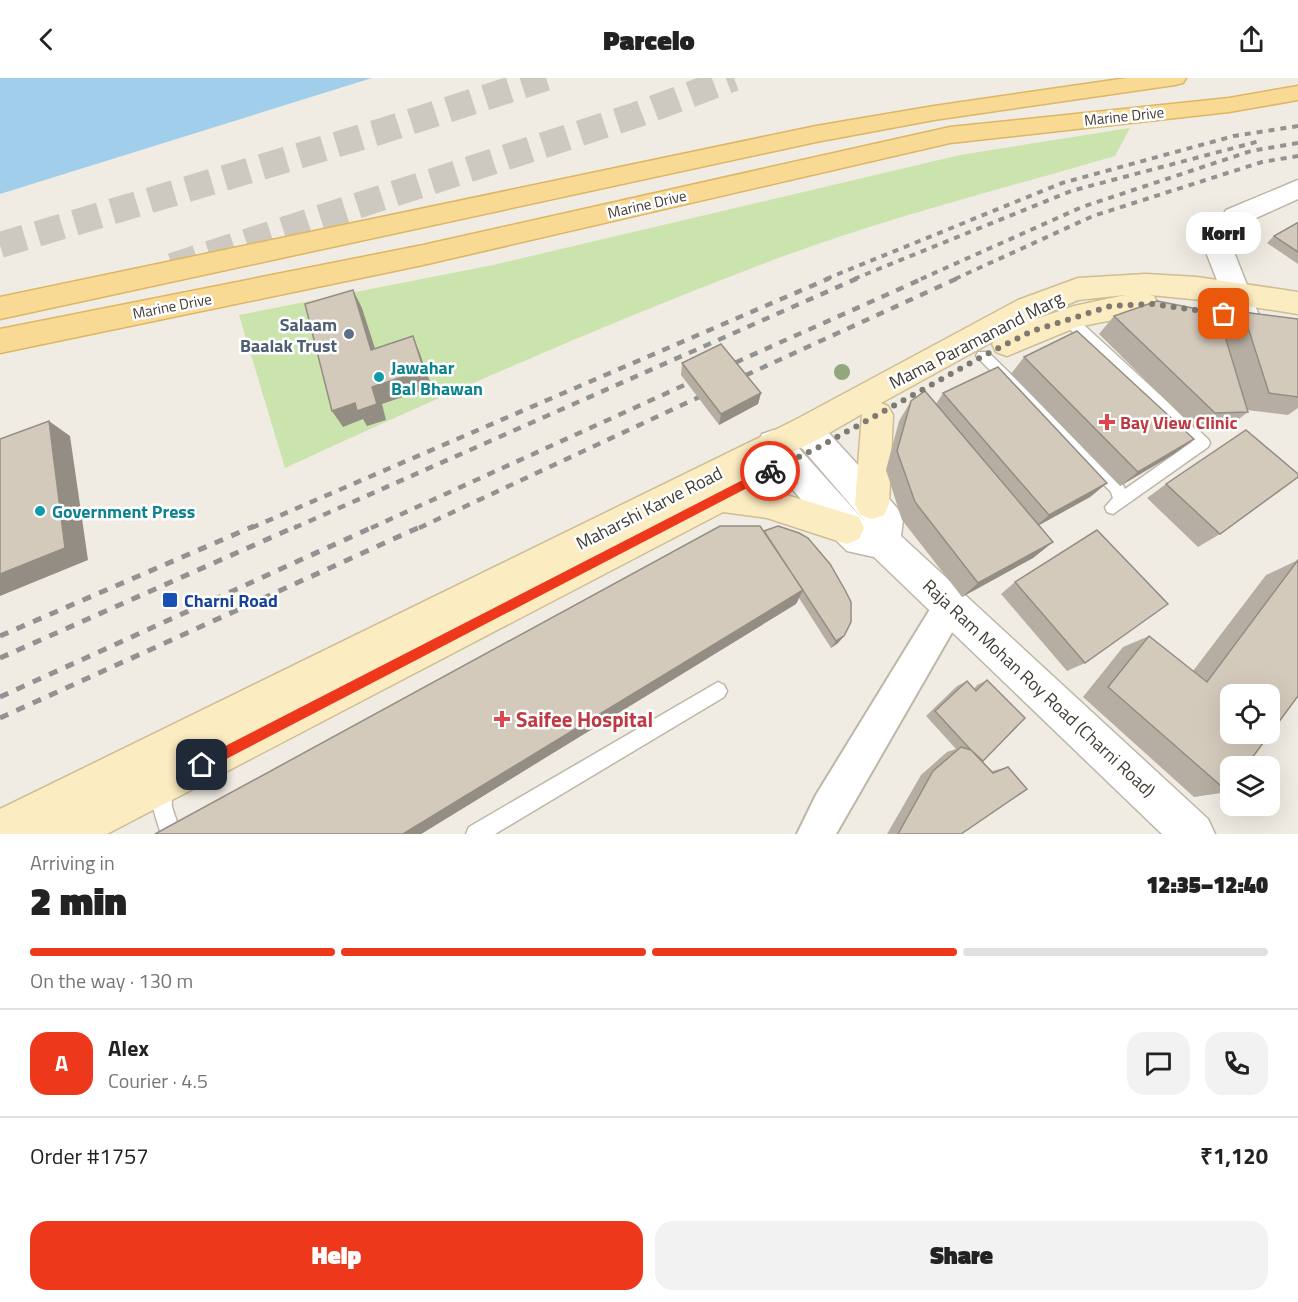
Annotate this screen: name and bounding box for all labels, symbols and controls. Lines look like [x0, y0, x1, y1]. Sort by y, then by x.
text: Parcelo [603, 19, 695, 60]
icon: back [30, 23, 63, 56]
icon: share [1235, 23, 1268, 56]
street label: Marine Drive [1083, 100, 1165, 132]
street label: Marine Drive [605, 184, 689, 224]
callout: Korri [1186, 212, 1262, 254]
text: Korri [1202, 217, 1245, 248]
street label: Mama Paramanand Marg [884, 284, 1068, 396]
street label: Marine Drive [130, 287, 214, 325]
pin [1198, 288, 1249, 339]
icon: bag [1207, 297, 1240, 330]
place label: Salaam Baalak Trust [240, 311, 337, 359]
marker: Salaam Baalak Trust [342, 327, 356, 341]
place label: Jawahar Bal Bhawan [391, 354, 483, 402]
marker: Jawahar Bal Bhawan [372, 370, 386, 384]
place label: Bay View Clinic [1120, 409, 1237, 436]
marker: Bay View Clinic [1098, 413, 1116, 431]
courier [740, 441, 800, 501]
icon: bike [754, 455, 787, 488]
street label: Maharshi Karve Road [571, 459, 727, 557]
place label: Government Press [52, 498, 195, 525]
marker: Government Press [33, 504, 47, 518]
street label: Raja Ram Mohan Roy Road (Charni Road) [917, 573, 1161, 803]
place label: Charni Road [184, 587, 278, 614]
marker: Charni Road [161, 591, 179, 609]
map controls [1220, 684, 1280, 816]
button: locate [1220, 684, 1280, 744]
place label: Saifee Hospital [516, 703, 653, 735]
marker: Saifee Hospital [493, 710, 511, 728]
pin [176, 739, 227, 790]
icon: home [185, 748, 218, 781]
button: layers [1220, 756, 1280, 816]
text: Arriving in [30, 847, 115, 878]
text: 12:35–12:40 [1146, 868, 1268, 902]
text: 2 min [30, 871, 127, 930]
text: On the way · 130 m [30, 965, 193, 996]
text: Alex [108, 1031, 149, 1065]
button: chat [1127, 1032, 1190, 1095]
button: phone [1205, 1032, 1268, 1095]
text: A [55, 1046, 68, 1080]
text: Courier · 4.5 [108, 1065, 208, 1096]
text: Order #1757 [30, 1139, 149, 1173]
text: ₹1,120 [1200, 1139, 1268, 1173]
button: Help [30, 1221, 643, 1290]
button: Share [655, 1221, 1268, 1290]

